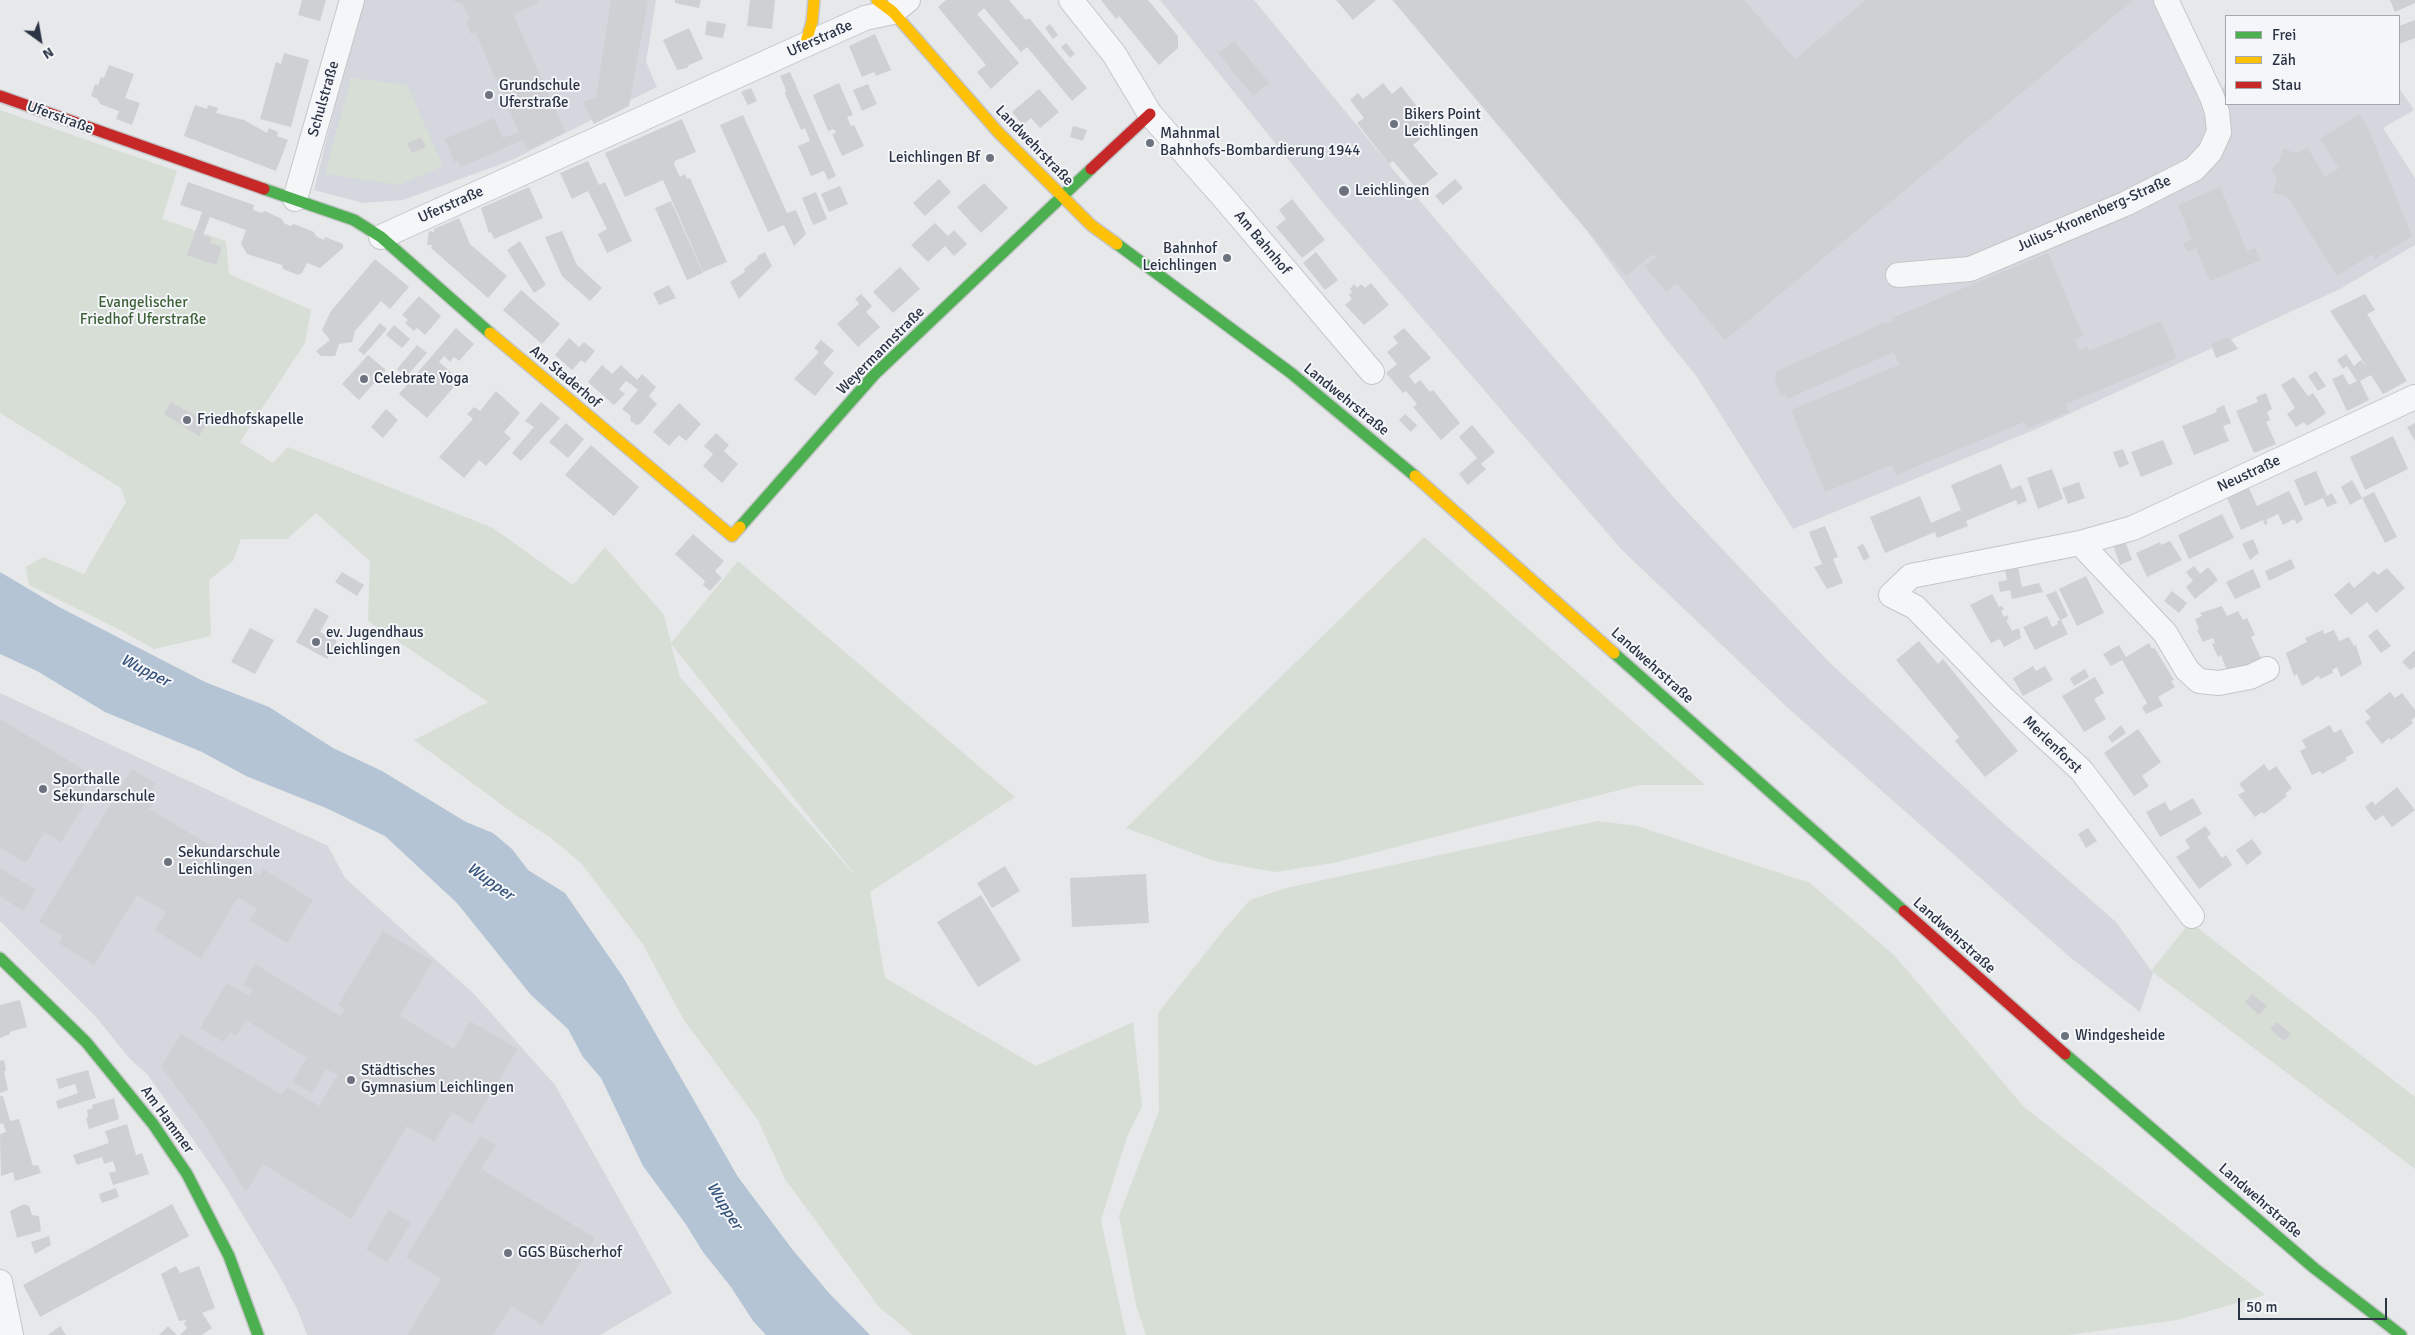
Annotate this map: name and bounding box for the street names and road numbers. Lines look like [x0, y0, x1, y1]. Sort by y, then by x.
street label: Uferstraße [785, 17, 855, 61]
street label: Schulstraße [305, 59, 343, 139]
street label: Uferstraße [24, 98, 96, 138]
street label: Landwehrstraße [991, 102, 1077, 190]
street label: Julius-Kronenberg-Straße [2014, 172, 2174, 256]
street label: Uferstraße [416, 183, 486, 227]
street label: Am Bahnhof [1230, 207, 1294, 279]
street label: Weyermannstraße [833, 303, 929, 399]
street label: Am Staderhof [526, 342, 604, 412]
street label: Landwehrstraße [1300, 360, 1392, 440]
street label: Neustraße [2215, 452, 2283, 496]
street label: Landwehrstraße [1607, 624, 1697, 708]
street label: Merlenforst [2019, 712, 2085, 778]
street label: Landwehrstraße [1909, 894, 1999, 978]
street label: Am Hammer [136, 1083, 198, 1157]
street label: Landwehrstraße [2214, 1160, 2306, 1242]

